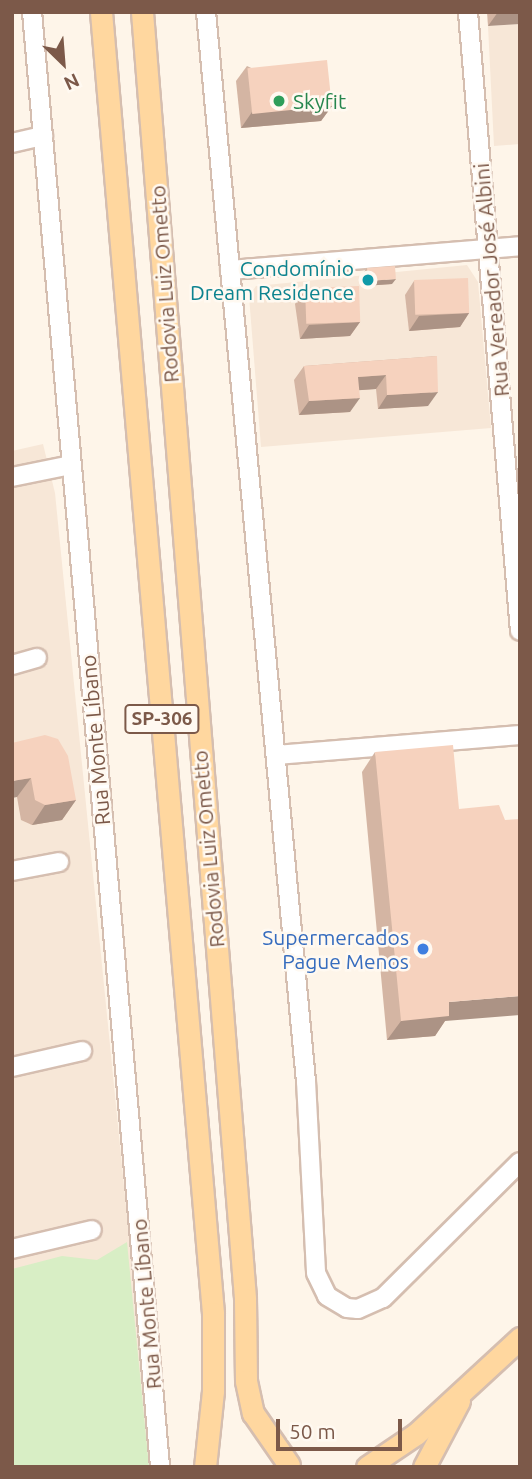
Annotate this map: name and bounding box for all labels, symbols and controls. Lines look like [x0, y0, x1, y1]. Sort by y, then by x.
north arrow [28, 28, 98, 98]
text: N [61, 69, 83, 95]
place label: Skyfit [293, 88, 346, 114]
marker: Skyfit [271, 93, 287, 109]
street label: Rua Vereador José Albini [468, 162, 514, 398]
street label: Rodovia Luiz Ometto [145, 184, 183, 384]
place label: Condomínio Dream Residence [190, 255, 354, 305]
marker: Condomínio Dream Residence [360, 272, 376, 288]
street label: Rua Monte Líbano [75, 654, 115, 826]
road number: SP-306 [124, 704, 200, 734]
street label: Rodovia Luiz Ometto [187, 749, 229, 949]
place label: Supermercados Pague Menos [262, 924, 409, 974]
marker: Supermercados Pague Menos [415, 941, 431, 957]
street label: Rua Monte Líbano [126, 1218, 166, 1390]
scale bar [280, 1406, 406, 1450]
text: 50 m [289, 1419, 336, 1443]

